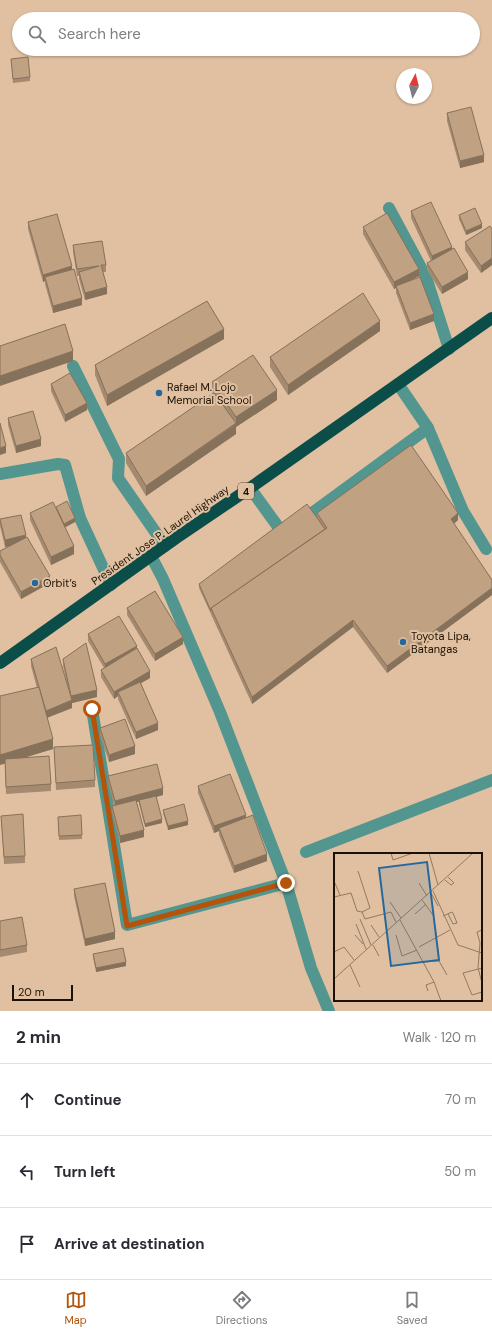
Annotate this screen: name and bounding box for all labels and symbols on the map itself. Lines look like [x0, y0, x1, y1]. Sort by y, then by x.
north arrow [396, 68, 432, 104]
place label: Rafael M. Lojo Memorial School [167, 380, 251, 407]
marker: Rafael M. Lojo Memorial School [154, 388, 164, 398]
street label: President Jose P. Laurel Highway [88, 482, 232, 588]
road number: 4 [238, 483, 254, 499]
place label: Orbit’s [43, 576, 77, 590]
marker: Orbit’s [30, 578, 40, 588]
place label: Toyota Lipa, Batangas [411, 629, 471, 656]
marker: Toyota Lipa, Batangas [398, 637, 408, 647]
route start [83, 700, 101, 718]
inset map [334, 853, 482, 1001]
route end [277, 874, 295, 892]
scale bar [12, 983, 73, 1002]

